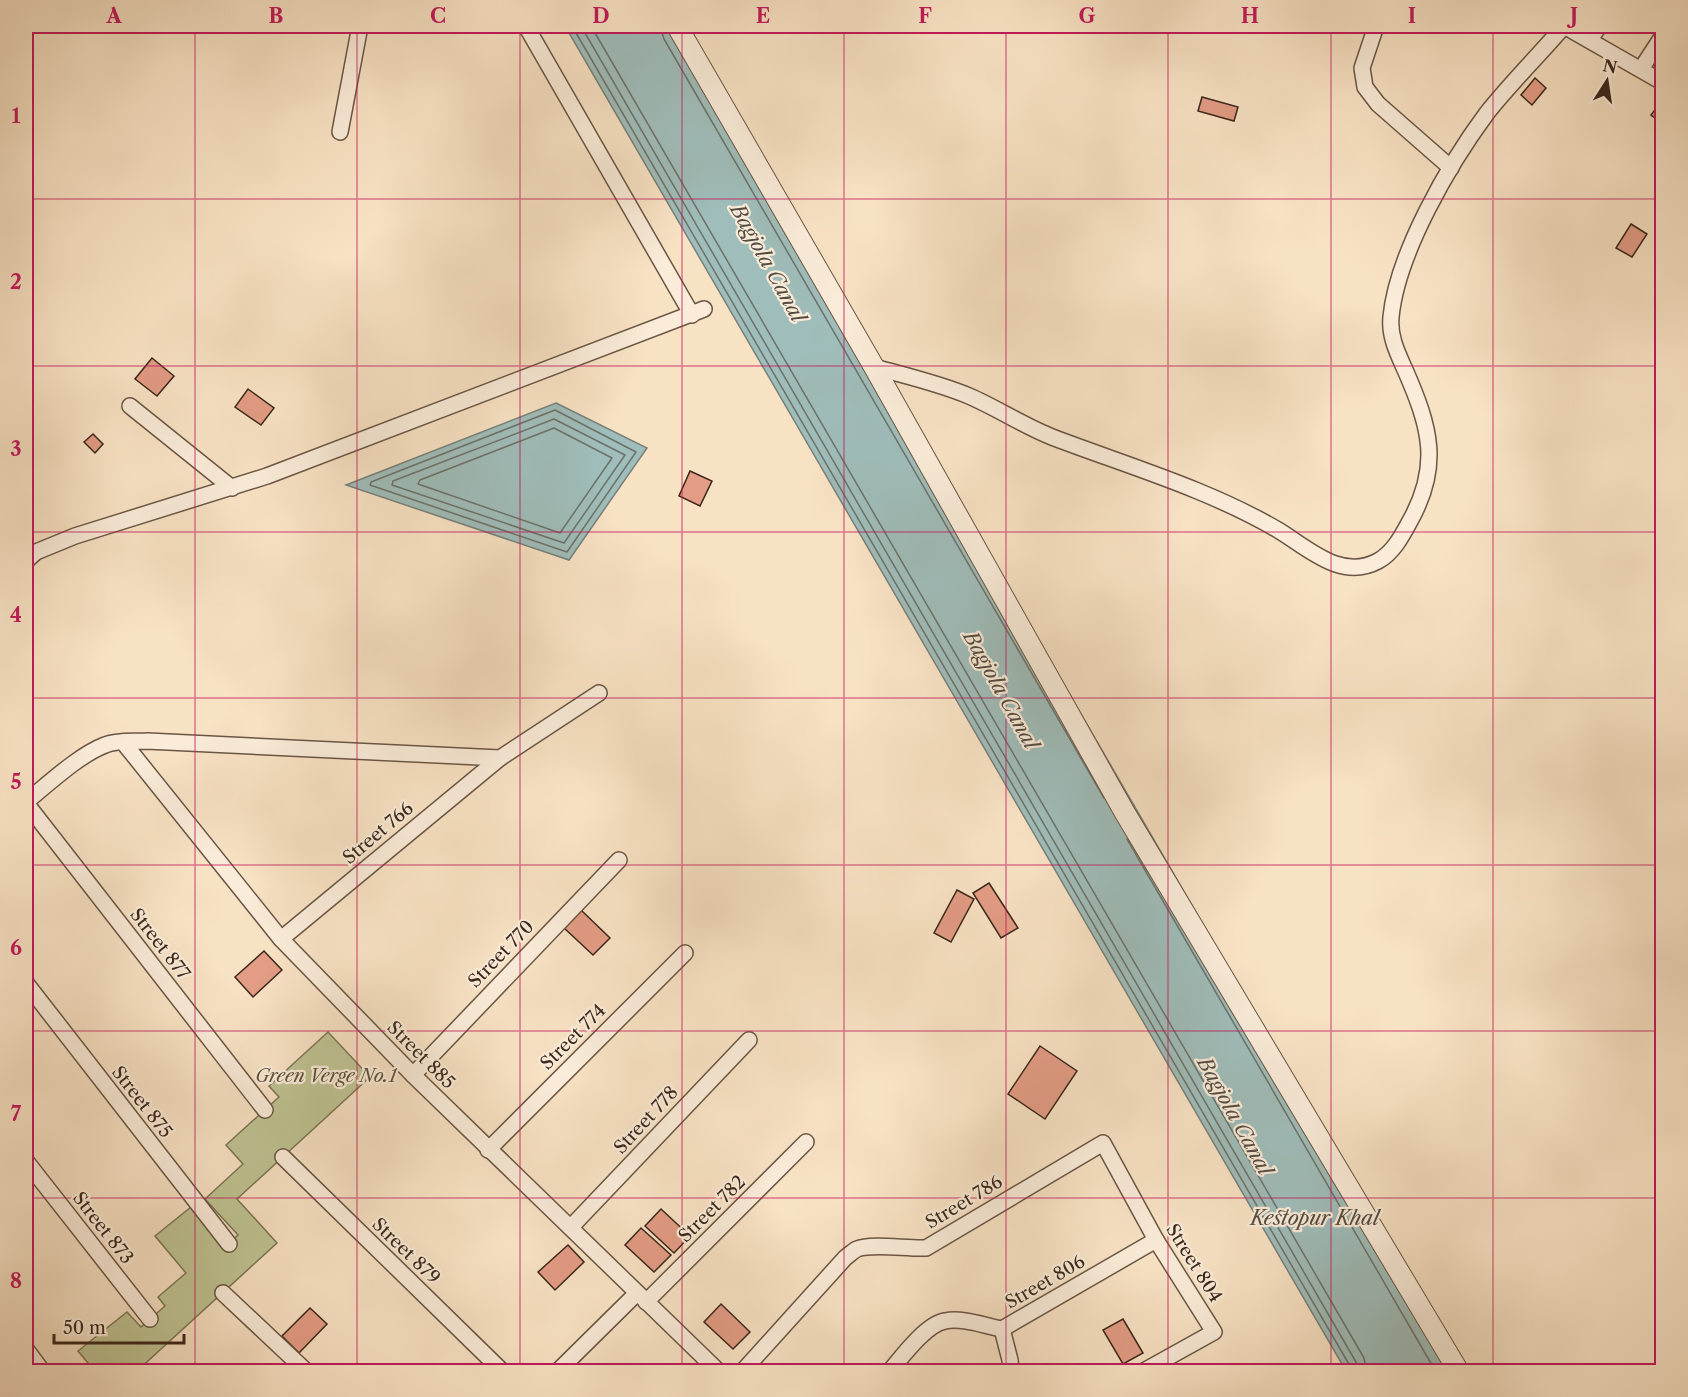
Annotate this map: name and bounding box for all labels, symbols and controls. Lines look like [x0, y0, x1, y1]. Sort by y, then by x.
text: A [105, 4, 122, 28]
text: B [269, 4, 284, 28]
text: C [430, 4, 446, 28]
text: D [592, 4, 610, 28]
text: E [756, 4, 770, 28]
text: F [918, 4, 932, 28]
text: G [1079, 4, 1096, 28]
text: H [1241, 4, 1259, 28]
text: I [1408, 4, 1416, 28]
text: J [1566, 4, 1578, 28]
north arrow [1577, 51, 1637, 111]
text: N [1601, 55, 1619, 78]
text: 1 [12, 104, 21, 128]
water label: Bagjola Canal [725, 198, 812, 329]
text: 2 [10, 270, 22, 294]
text: 3 [10, 437, 22, 461]
text: 4 [10, 603, 22, 627]
water label: Bagjola Canal [958, 625, 1045, 756]
text: 5 [10, 770, 22, 794]
street label: Street 766 [338, 797, 418, 869]
street label: Street 877 [125, 904, 195, 984]
street label: Street 770 [464, 916, 538, 992]
text: 6 [10, 936, 22, 960]
street label: Street 774 [536, 1000, 610, 1074]
street label: Street 885 [382, 1016, 460, 1094]
water label: Bagjola Canal [1192, 1051, 1279, 1182]
street label: Street 875 [107, 1062, 177, 1142]
park label: Green Verge No.1 [255, 1065, 398, 1087]
street label: Street 778 [609, 1082, 683, 1158]
text: 7 [11, 1102, 22, 1126]
street label: Street 786 [922, 1170, 1006, 1234]
street label: Street 782 [674, 1171, 750, 1247]
street label: Street 873 [68, 1188, 138, 1268]
water label: Kestopur Khal [1249, 1206, 1382, 1230]
street label: Street 879 [367, 1213, 445, 1289]
street label: Street 804 [1161, 1220, 1227, 1306]
street label: Street 806 [1001, 1250, 1089, 1314]
text: 8 [10, 1269, 22, 1293]
scale bar [54, 1307, 184, 1345]
text: 50 m [63, 1317, 106, 1339]

